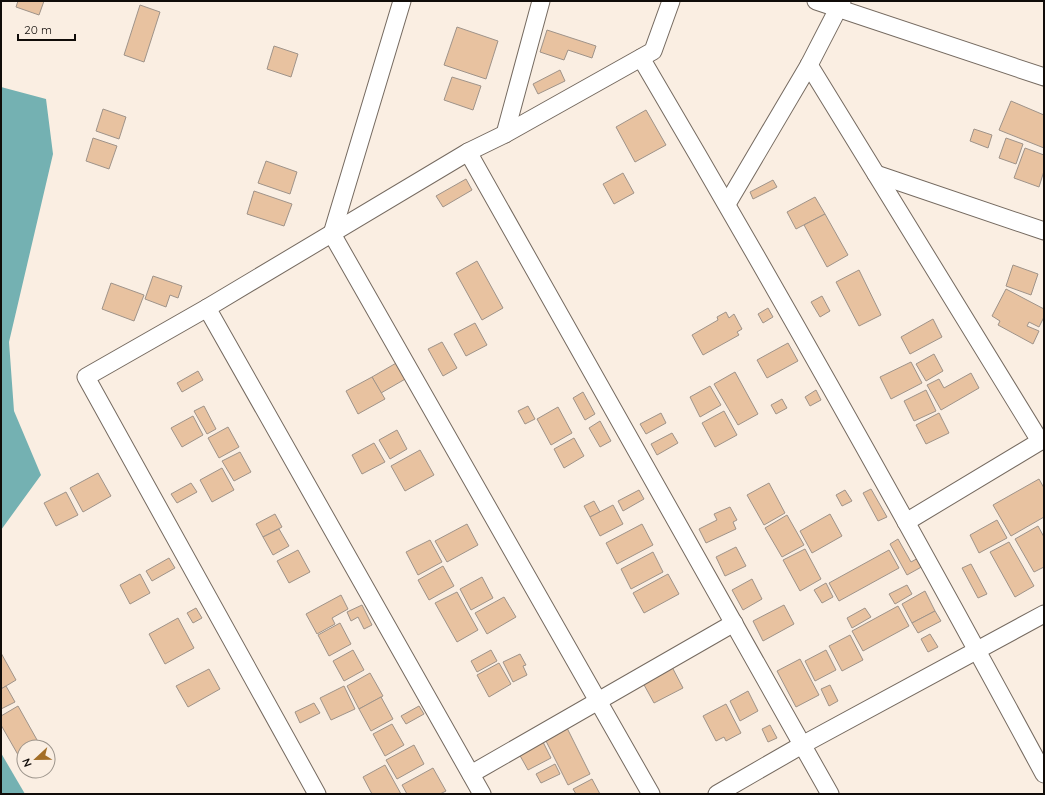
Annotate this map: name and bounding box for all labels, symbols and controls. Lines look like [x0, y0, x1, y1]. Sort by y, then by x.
scale bar [18, 16, 75, 42]
text: 20 m [24, 22, 52, 37]
north arrow [16, 739, 56, 779]
text: N [19, 756, 35, 769]

